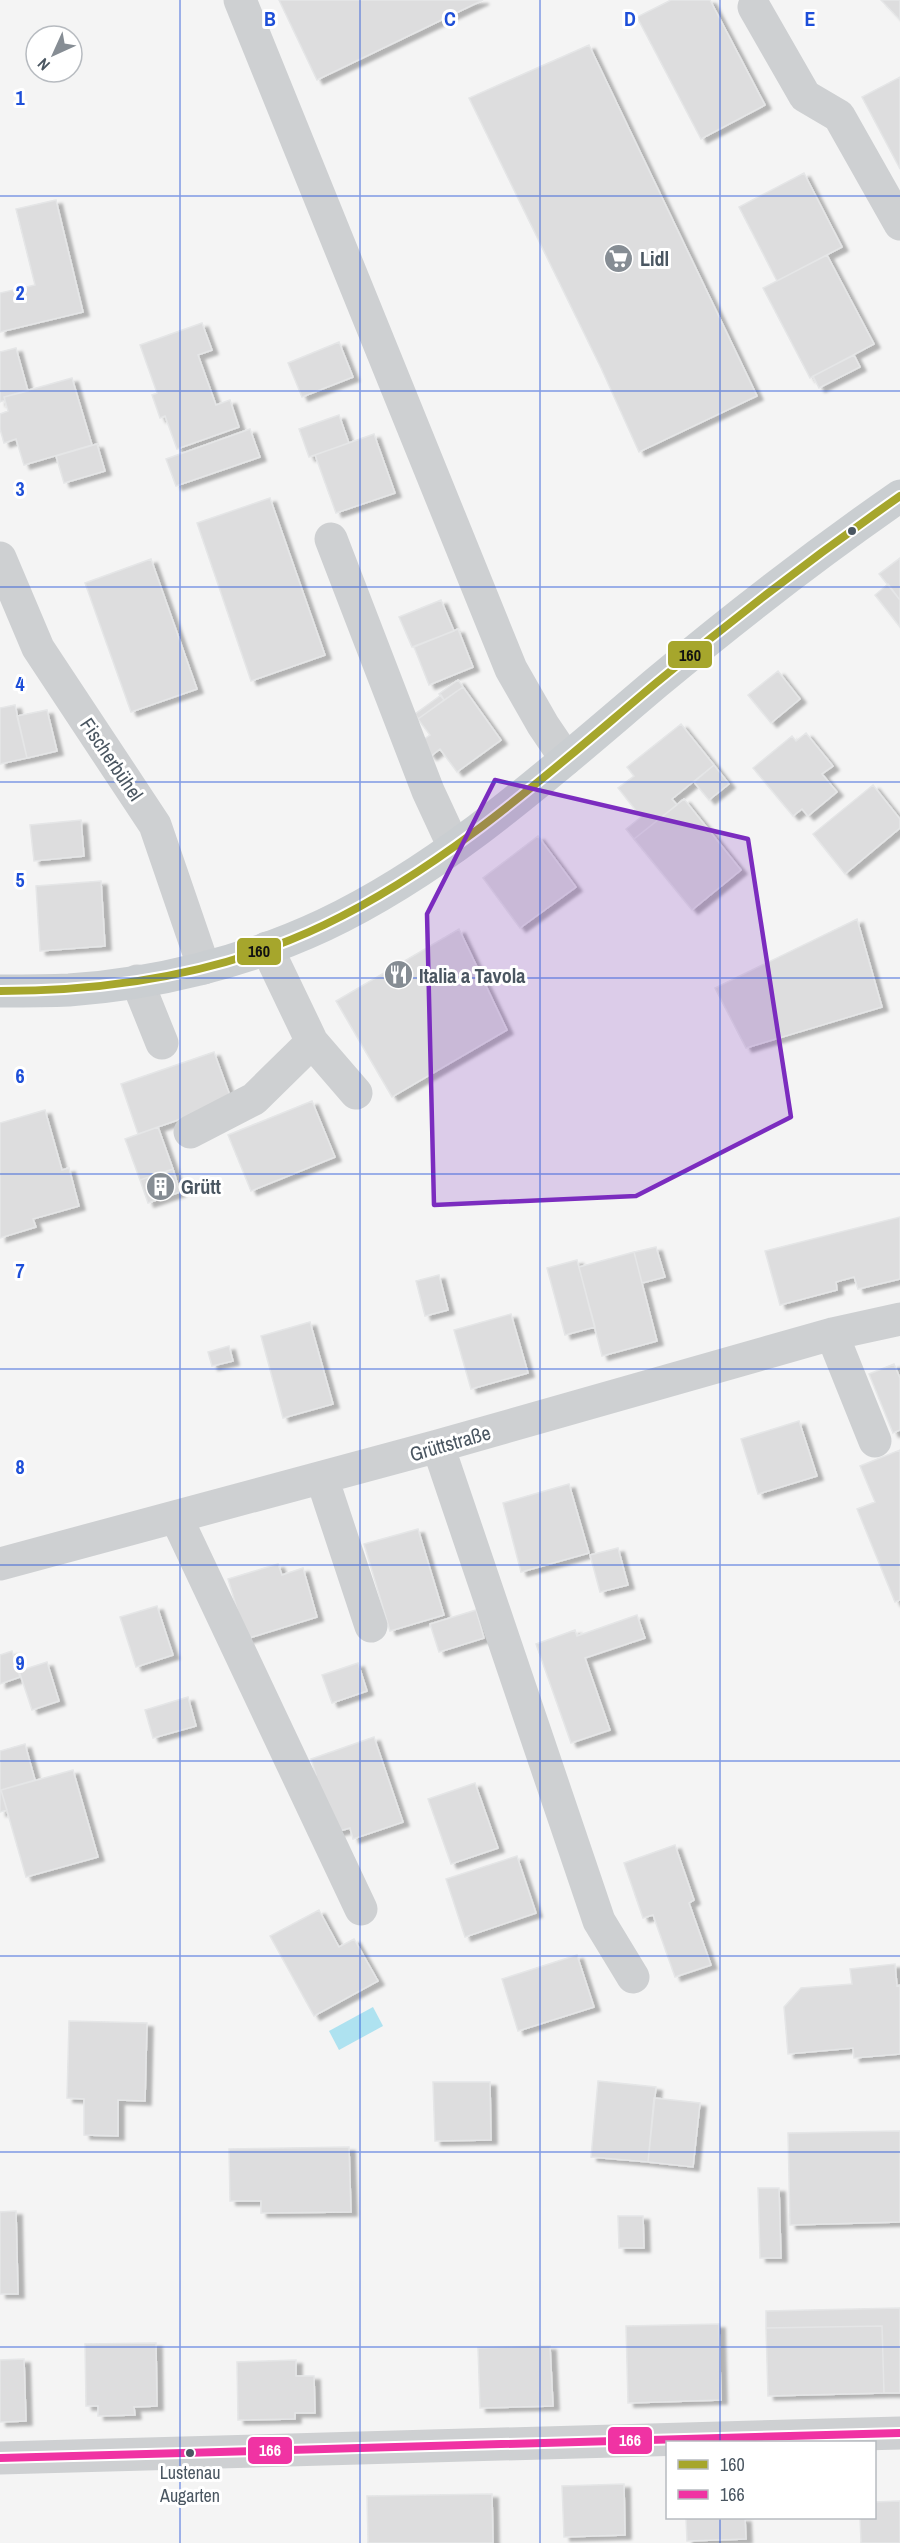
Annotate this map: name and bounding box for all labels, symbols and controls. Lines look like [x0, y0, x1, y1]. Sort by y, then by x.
text: B [264, 5, 276, 32]
text: C [444, 5, 456, 32]
text: D [624, 5, 636, 32]
text: E [805, 5, 816, 32]
north arrow [24, 24, 84, 84]
text: N [32, 53, 55, 76]
text: 1 [15, 84, 25, 111]
supermarket icon: Lidl [603, 242, 635, 274]
place label: Lidl [640, 245, 669, 272]
text: 2 [15, 279, 25, 306]
text: 3 [15, 475, 25, 502]
unlabelled marker [846, 525, 858, 537]
line badge: 160 [667, 640, 713, 669]
text: 160 [679, 644, 701, 666]
text: 4 [15, 670, 25, 697]
street label: Fischerbühel [74, 712, 150, 806]
text: 5 [15, 866, 25, 893]
line badge: 160 [236, 937, 282, 966]
text: 160 [248, 940, 270, 962]
restaurant icon: Italia a Tavola [382, 959, 414, 991]
place label: Italia a Tavola [419, 962, 525, 989]
text: 6 [15, 1062, 25, 1089]
building icon: Grütt [144, 1170, 176, 1202]
place label: Grütt [181, 1173, 222, 1200]
text: 7 [15, 1257, 25, 1284]
street label: Grüttstraße [406, 1419, 494, 1467]
text: 8 [15, 1453, 25, 1480]
text: 9 [15, 1649, 25, 1676]
line badge: 166 [607, 2426, 653, 2455]
text: 166 [619, 2429, 641, 2451]
line badge: 166 [247, 2436, 293, 2465]
text: 166 [259, 2439, 281, 2461]
legend [666, 2441, 876, 2519]
marker: Lustenau Augarten [184, 2447, 196, 2459]
text: 160 [720, 2452, 745, 2477]
place label: Lustenau Augarten [159, 2460, 220, 2508]
text: 166 [720, 2482, 745, 2507]

